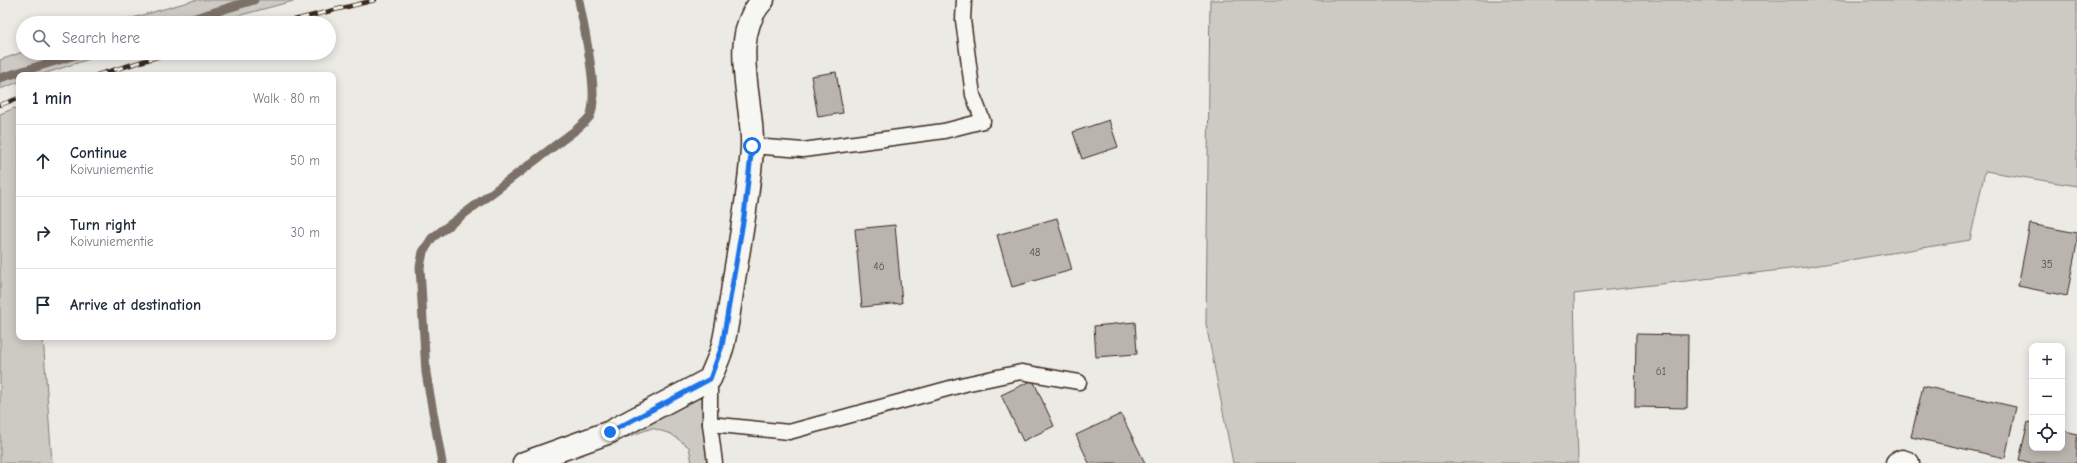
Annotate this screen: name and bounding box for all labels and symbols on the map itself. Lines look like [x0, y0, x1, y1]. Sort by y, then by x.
route start [743, 137, 761, 155]
house number: 48 [1030, 246, 1041, 259]
house number: 35 [2041, 258, 2053, 271]
house number: 46 [873, 260, 885, 273]
house number: 61 [1656, 365, 1666, 378]
route end [601, 423, 619, 441]

